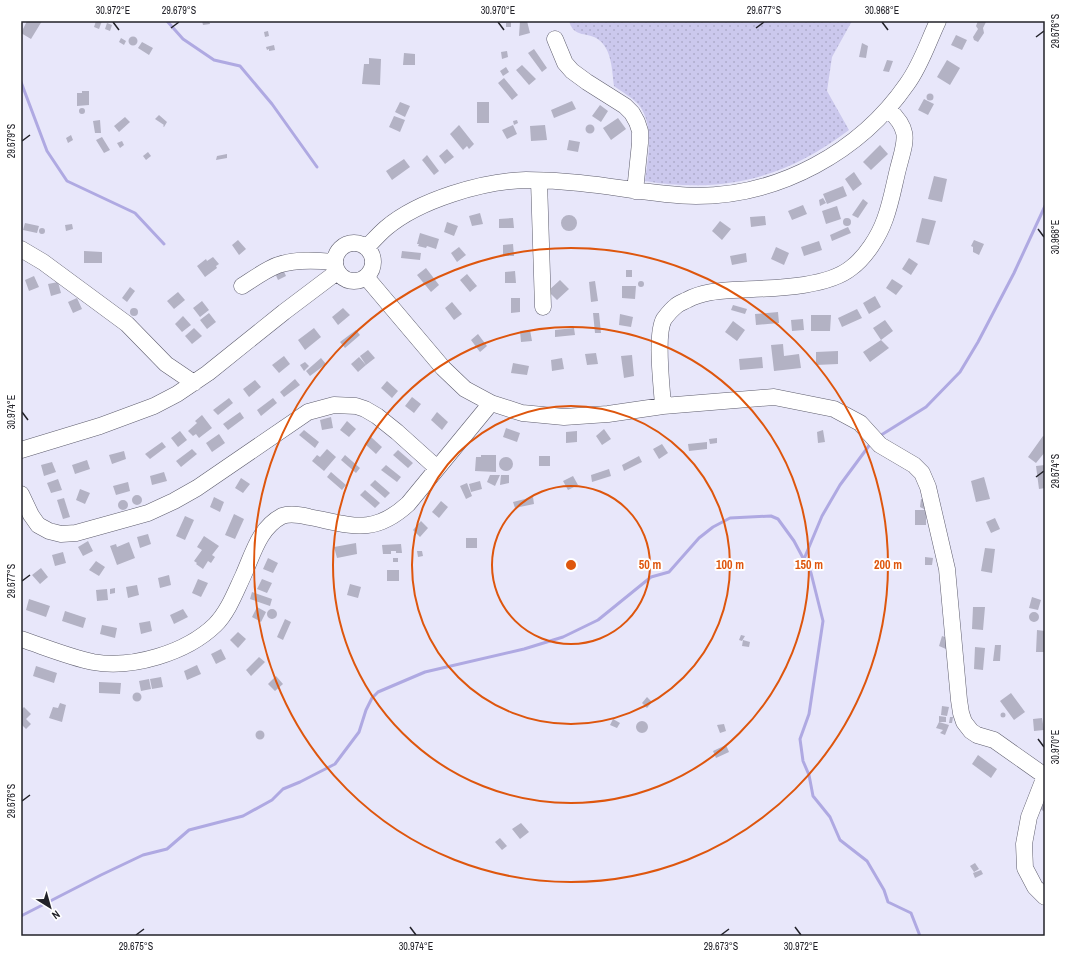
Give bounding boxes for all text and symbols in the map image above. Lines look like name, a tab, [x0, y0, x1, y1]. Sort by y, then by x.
text: 30.972°E	[96, 4, 130, 17]
text: 29.679°S	[162, 4, 197, 17]
text: 30.970°E	[481, 4, 515, 17]
text: 29.677°S	[747, 4, 782, 17]
text: 30.968°E	[865, 4, 899, 17]
text: 29.676°S	[1049, 13, 1062, 48]
text: 29.679°S	[5, 123, 18, 158]
text: 30.968°E	[1049, 220, 1062, 254]
text: 30.974°E	[5, 395, 18, 429]
text: 29.674°S	[1049, 453, 1062, 488]
text: 50 m	[639, 557, 661, 573]
text: 100 m	[716, 557, 744, 573]
text: 150 m	[795, 557, 823, 573]
text: 200 m	[874, 557, 902, 573]
centre of rings	[564, 558, 578, 572]
text: 29.677°S	[5, 563, 18, 598]
text: 30.970°E	[1049, 730, 1062, 764]
text: 29.676°S	[5, 783, 18, 818]
north arrow	[30, 887, 70, 927]
text: N	[49, 907, 63, 923]
text: 29.675°S	[119, 940, 154, 953]
text: 30.974°E	[399, 940, 433, 953]
text: 29.673°S	[704, 940, 739, 953]
text: 30.972°E	[784, 940, 818, 953]

